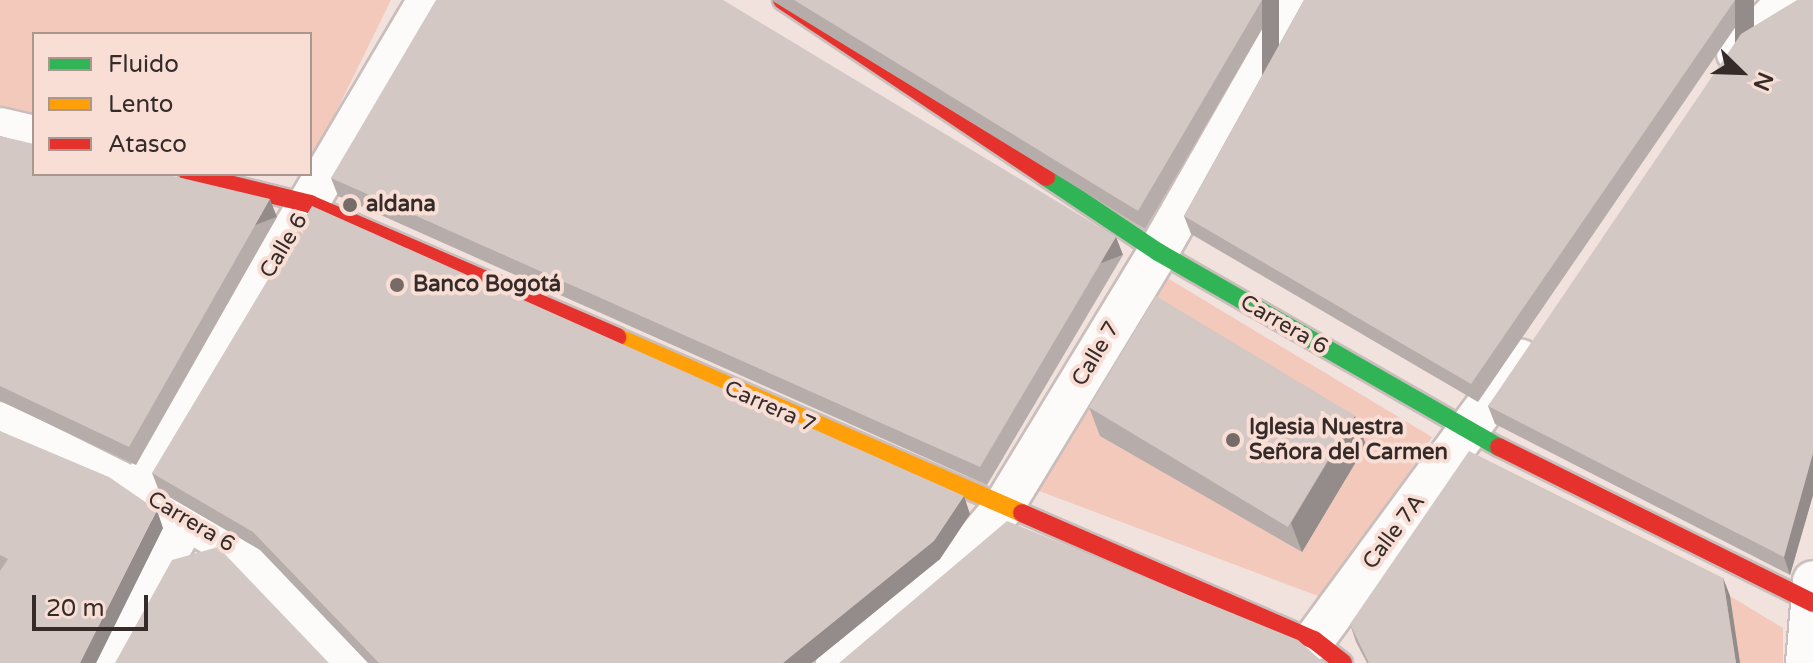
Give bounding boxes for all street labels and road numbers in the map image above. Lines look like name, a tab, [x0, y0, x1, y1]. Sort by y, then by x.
street label: Calle 6	[255, 209, 313, 283]
street label: Carrera 6	[1235, 289, 1333, 361]
street label: Calle 7	[1067, 317, 1125, 391]
street label: Carrera 7	[720, 375, 820, 439]
street label: Carrera 6	[143, 486, 239, 558]
street label: Calle 7A	[1357, 489, 1431, 575]

